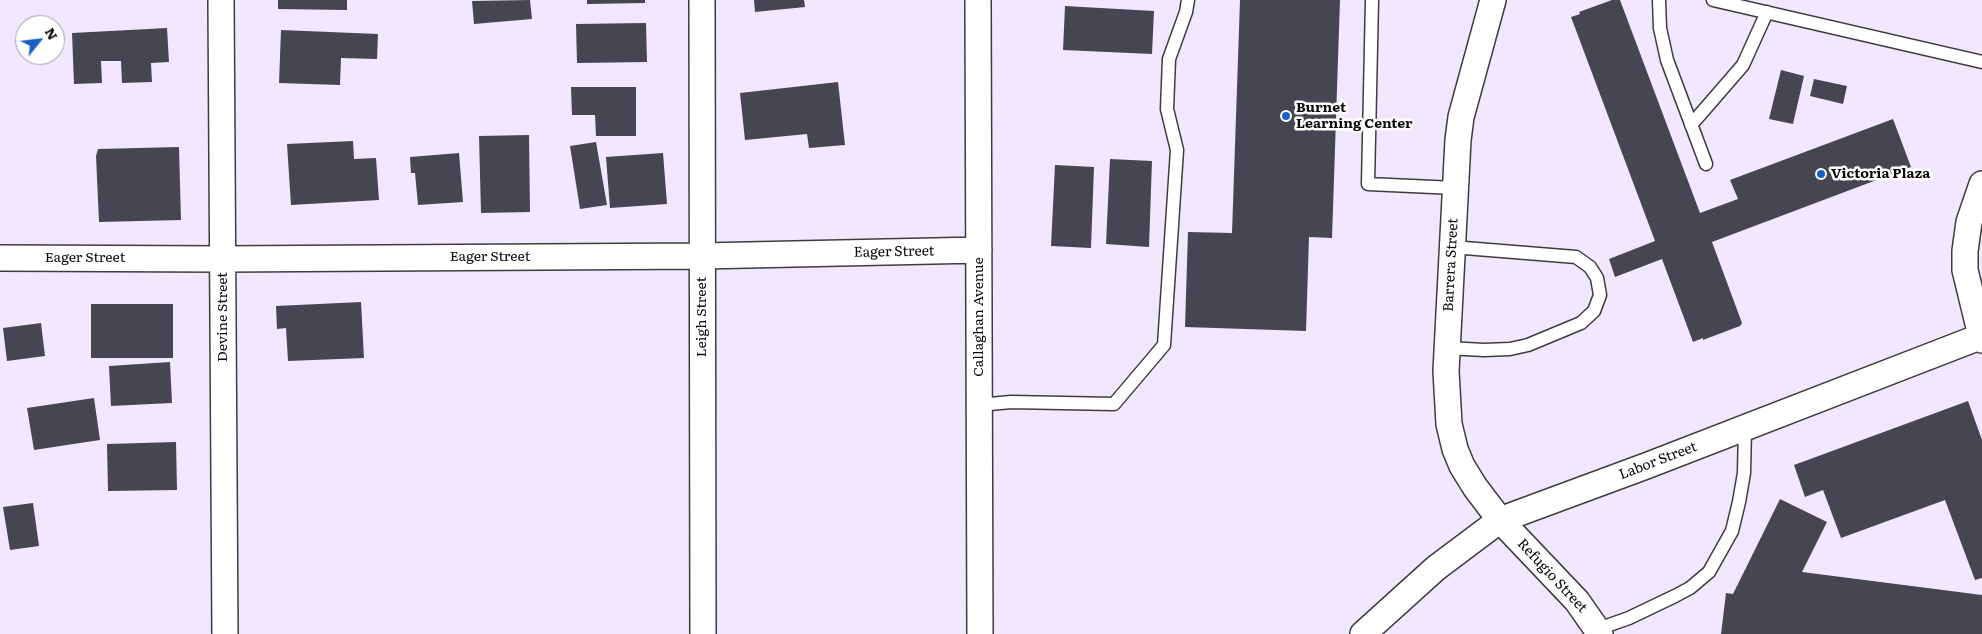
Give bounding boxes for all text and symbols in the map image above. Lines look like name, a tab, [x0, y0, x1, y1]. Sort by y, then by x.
north arrow	[15, 15, 65, 65]
text: N	[41, 23, 64, 43]
place label: Burnet Learning Center	[1296, 100, 1413, 132]
marker: Burnet Learning Center	[1280, 110, 1292, 122]
place label: Victoria Plaza	[1831, 166, 1930, 182]
marker: Victoria Plaza	[1815, 168, 1827, 180]
street label: Barrera Street	[1440, 218, 1462, 312]
street label: Eager Street	[854, 243, 934, 261]
street label: Eager Street	[450, 249, 530, 265]
street label: Eager Street	[45, 250, 125, 266]
street label: Callaghan Avenue	[971, 257, 987, 377]
street label: Devine Street	[215, 272, 231, 362]
street label: Leigh Street	[694, 277, 710, 357]
street label: Labor Street	[1617, 438, 1699, 484]
street label: Refugio Street	[1514, 536, 1590, 616]

